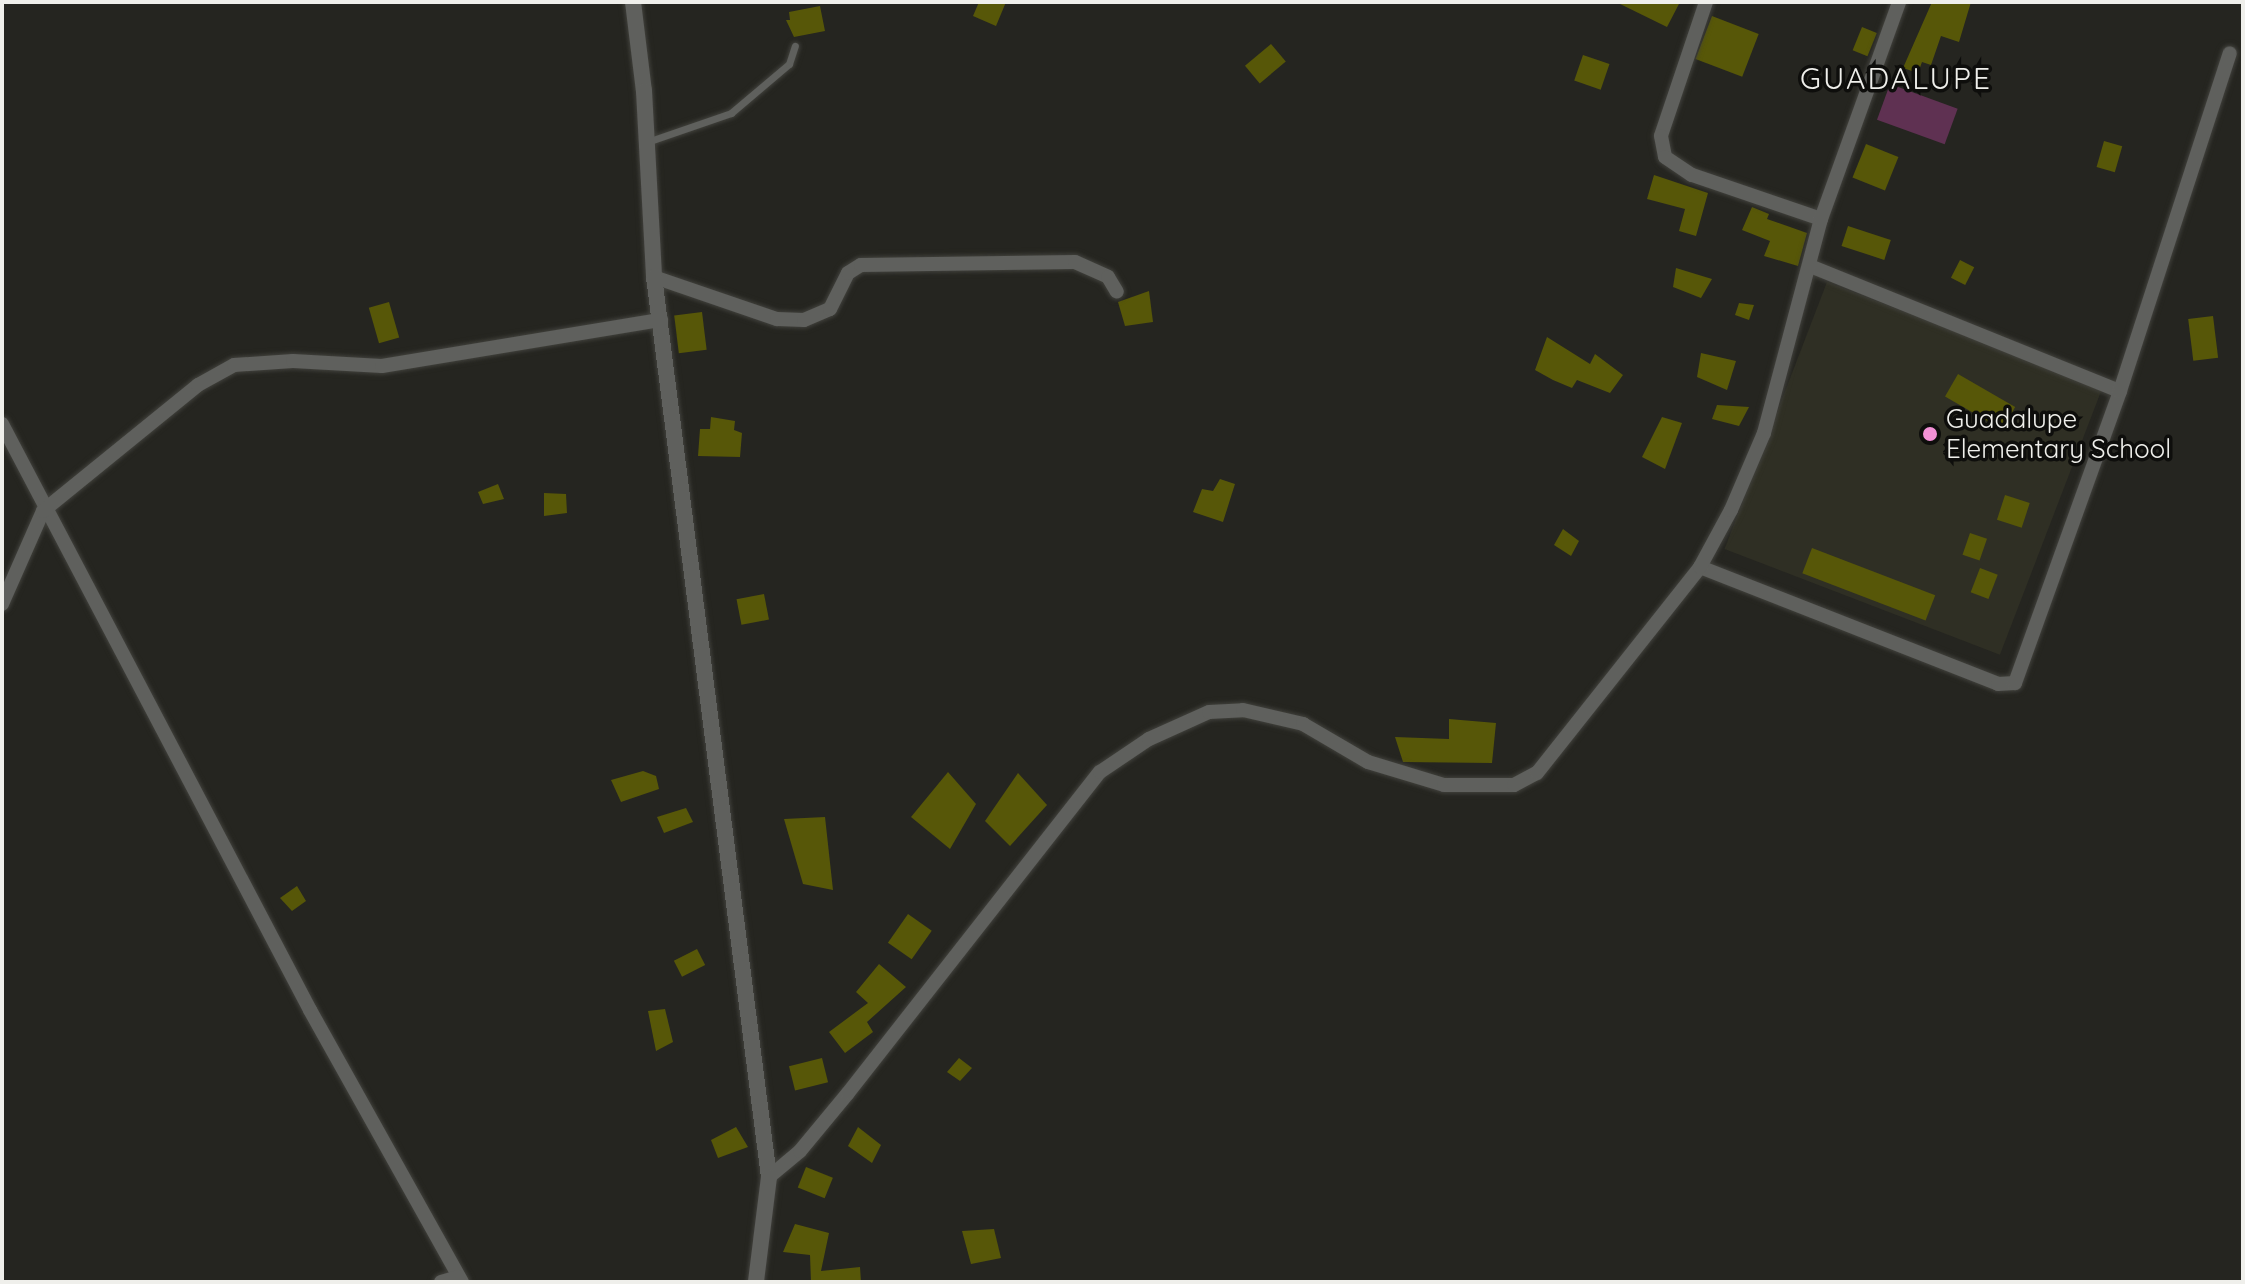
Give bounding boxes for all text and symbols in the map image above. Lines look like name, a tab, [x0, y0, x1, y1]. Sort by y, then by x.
district label: GUADALUPE	[1800, 60, 1992, 96]
place label: Guadalupe Elementary School	[1946, 403, 2171, 464]
marker: Guadalupe Elementary School	[1921, 425, 1939, 443]

